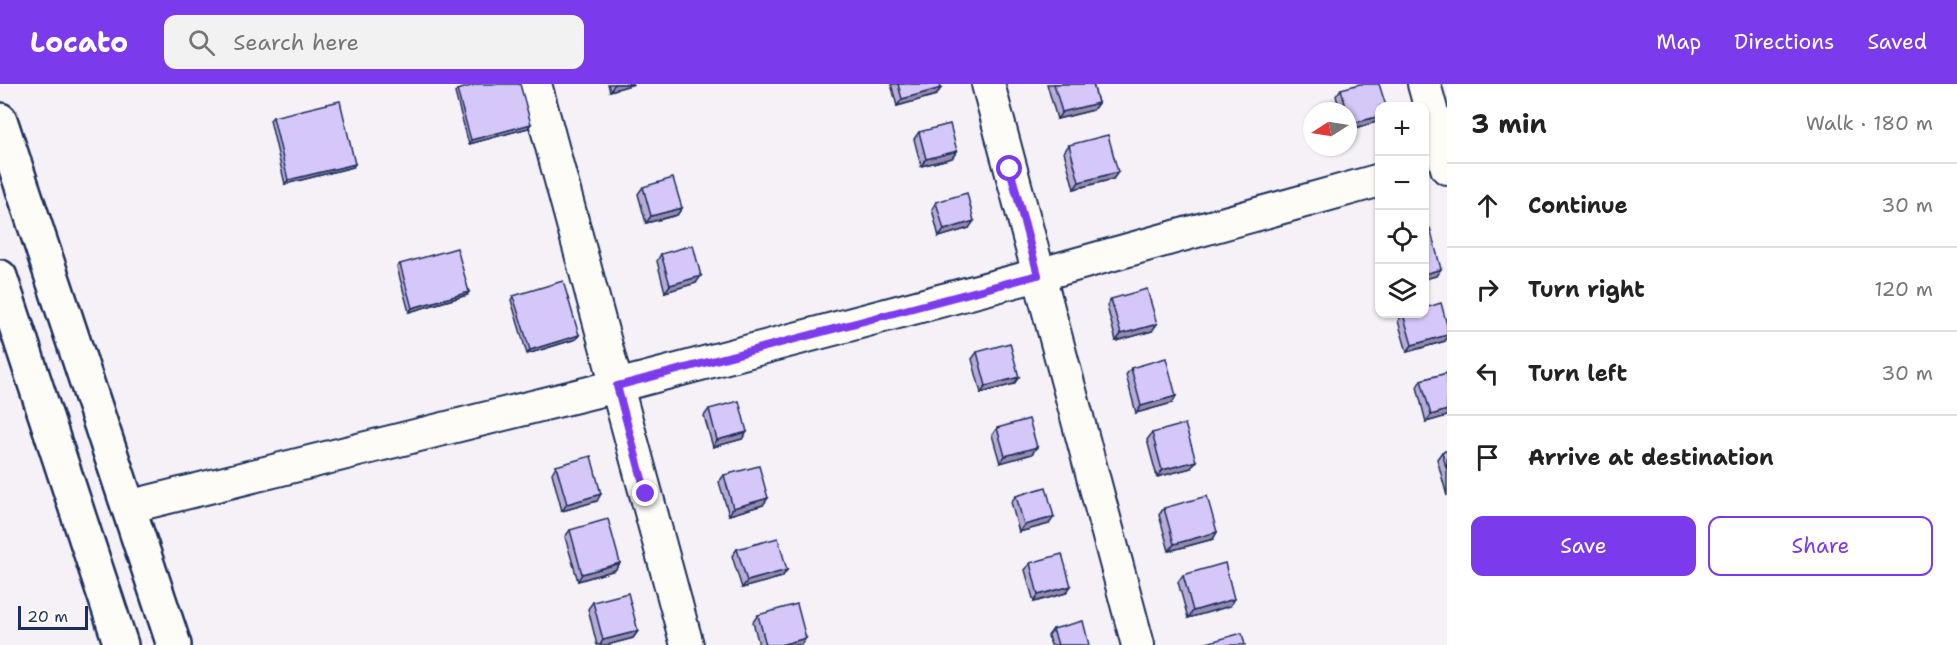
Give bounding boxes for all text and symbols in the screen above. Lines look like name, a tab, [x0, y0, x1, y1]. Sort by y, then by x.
search box	[164, 15, 584, 69]
text: Locato	[30, 23, 128, 61]
icon: search	[185, 26, 218, 59]
text: Search here	[233, 28, 359, 57]
text: Map	[1656, 28, 1701, 56]
text: Directions	[1734, 28, 1834, 56]
text: Saved	[1867, 28, 1927, 56]
north arrow	[1303, 102, 1357, 156]
map controls	[1375, 102, 1429, 318]
button: +	[1375, 102, 1429, 156]
text: 3 min	[1471, 106, 1547, 141]
text: Walk · 180 m	[1806, 110, 1933, 136]
route start	[996, 155, 1022, 181]
button: −	[1375, 156, 1429, 210]
icon: ahead	[1471, 189, 1504, 222]
text: Continue	[1528, 191, 1628, 220]
text: 30 m	[1881, 192, 1933, 218]
button: locate	[1375, 210, 1429, 264]
button: layers	[1375, 264, 1429, 318]
icon: right	[1471, 273, 1504, 306]
text: Turn right	[1528, 275, 1645, 304]
text: 120 m	[1874, 276, 1933, 302]
icon: left	[1471, 357, 1504, 390]
text: Turn left	[1528, 359, 1627, 388]
text: 30 m	[1881, 360, 1933, 386]
icon: arrive	[1471, 441, 1504, 474]
text: Arrive at destination	[1528, 443, 1774, 472]
route end	[632, 480, 658, 506]
button: Save	[1471, 516, 1696, 576]
button: Share	[1708, 516, 1933, 576]
scale bar	[18, 603, 88, 630]
text: 20 m	[27, 606, 68, 627]

